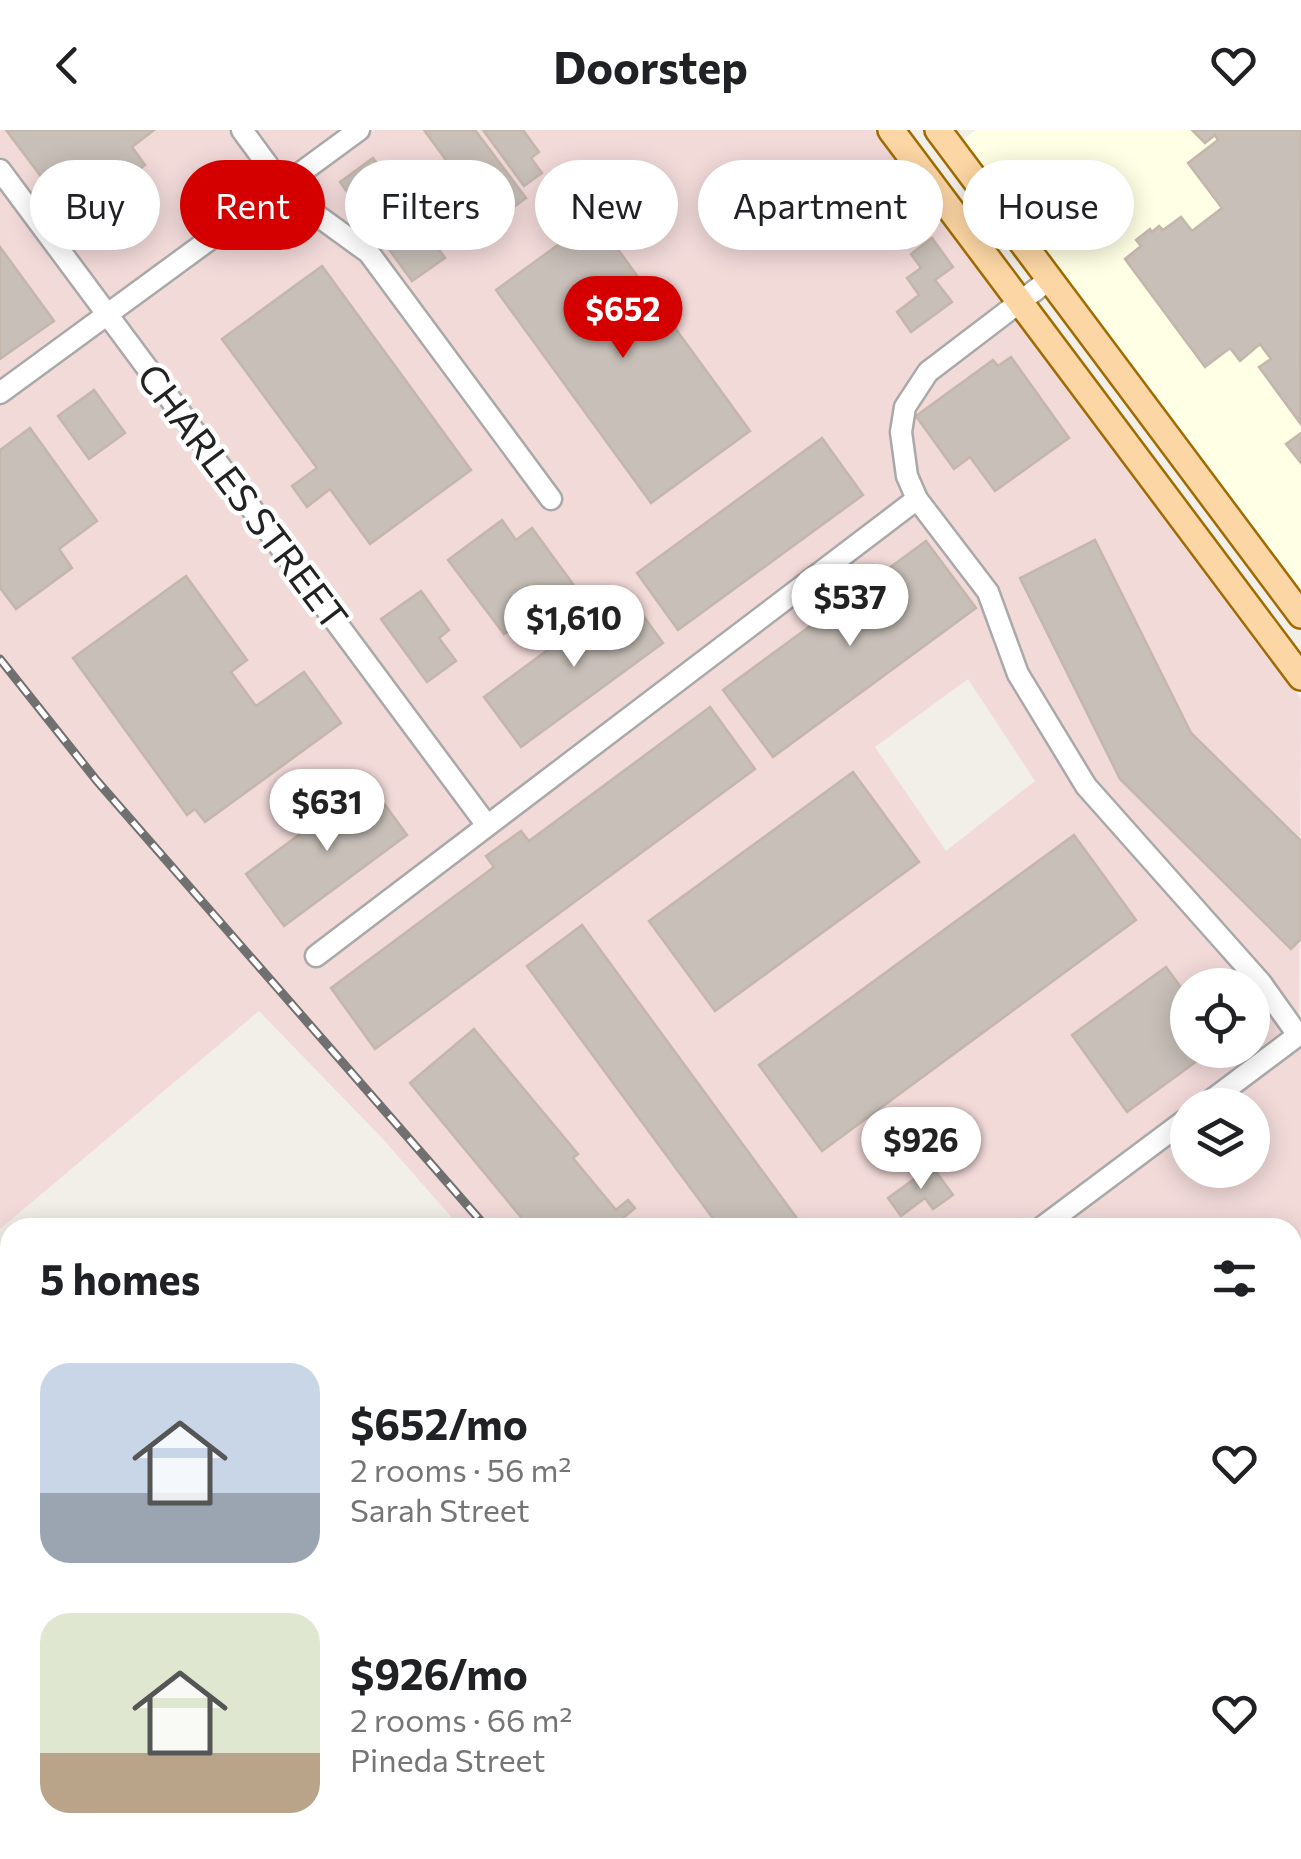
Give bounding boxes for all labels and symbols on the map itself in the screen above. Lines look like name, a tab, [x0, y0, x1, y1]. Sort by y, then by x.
pin: $652	[564, 276, 682, 361]
street label: CHARLES STREET	[129, 354, 359, 638]
pin: $537	[791, 564, 909, 649]
pin: $1,610	[493, 585, 655, 670]
pin: $631	[268, 769, 386, 854]
pin: $926	[862, 1107, 980, 1192]

